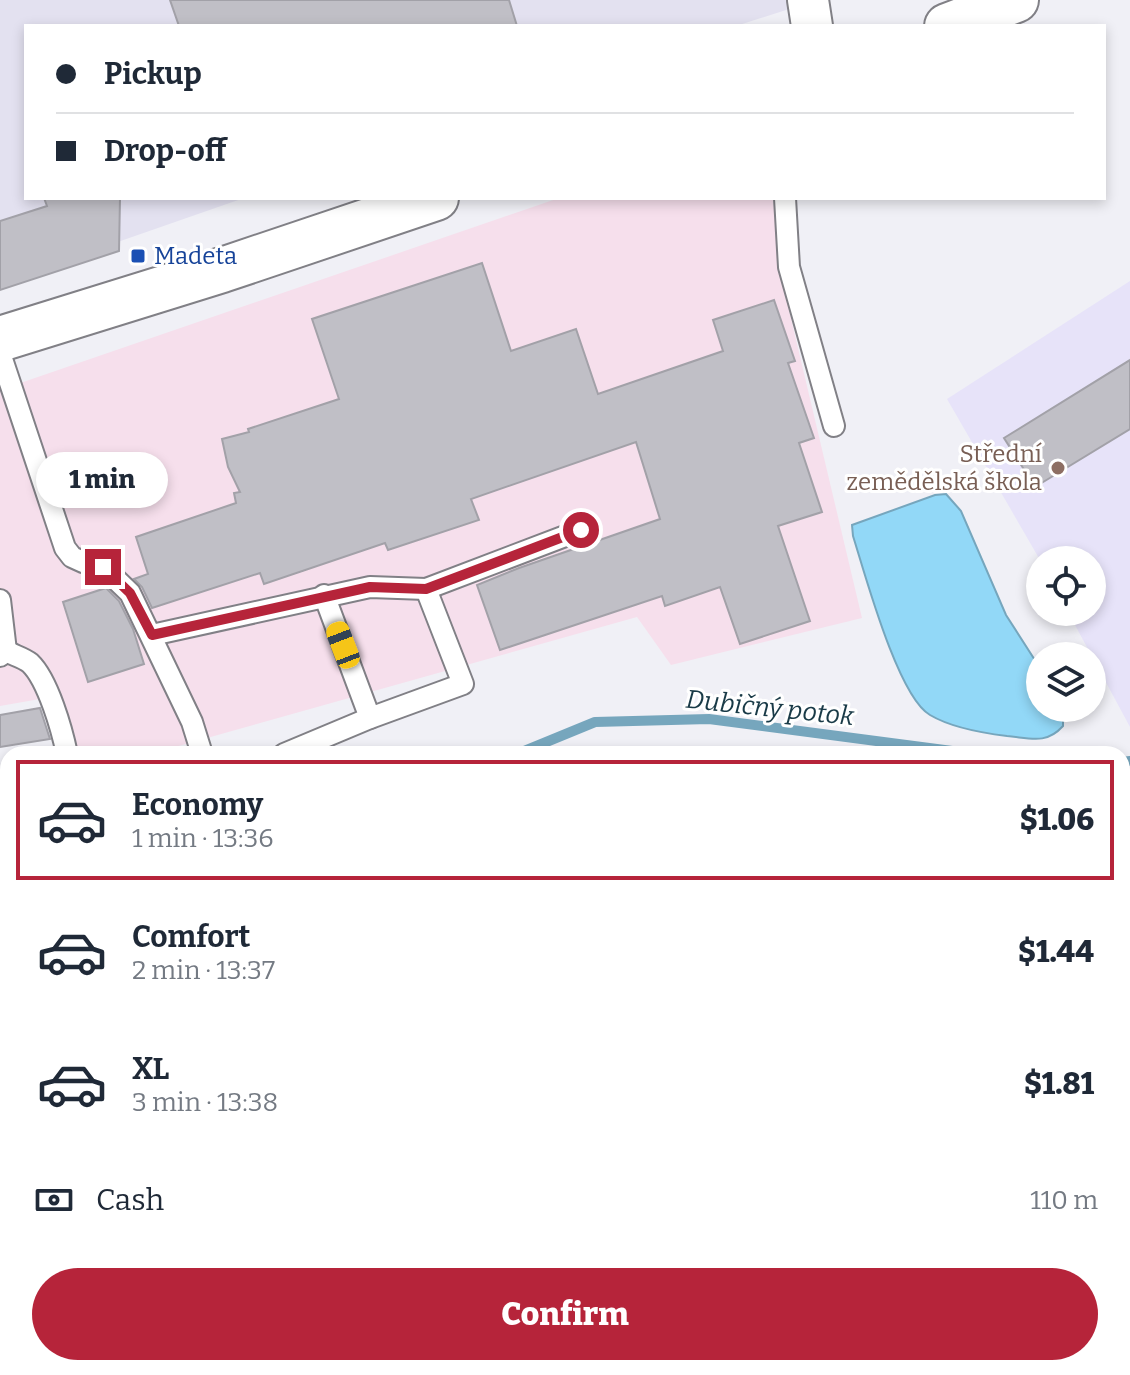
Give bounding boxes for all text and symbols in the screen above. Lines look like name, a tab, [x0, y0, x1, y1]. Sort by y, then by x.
text: Pickup	[104, 56, 202, 92]
text: Drop-off	[104, 133, 226, 169]
place label: Madeta	[154, 242, 237, 270]
marker: Madeta	[129, 247, 147, 265]
place label: Střední zemědělská škola	[847, 440, 1042, 496]
callout: 1 min	[37, 451, 169, 507]
marker: Střední zemědělská škola	[1049, 459, 1067, 477]
text: 1 min	[69, 464, 135, 495]
route start	[563, 512, 599, 548]
map controls	[1026, 546, 1106, 722]
button: locate	[1026, 546, 1106, 626]
route end	[85, 549, 121, 585]
car	[323, 618, 363, 672]
button: layers	[1026, 642, 1106, 722]
water label: Dubičný potok	[684, 684, 857, 732]
icon: car	[36, 784, 108, 856]
text: Economy	[132, 787, 263, 823]
text: $1.06	[1020, 802, 1094, 838]
text: 1 min · 13:36	[132, 823, 274, 854]
icon: car	[36, 916, 108, 988]
text: Comfort	[132, 919, 250, 955]
text: $1.44	[1018, 934, 1094, 970]
text: 2 min · 13:37	[132, 955, 275, 986]
icon: car	[36, 1048, 108, 1120]
text: XL	[132, 1051, 169, 1087]
text: $1.81	[1024, 1066, 1094, 1102]
text: 3 min · 13:38	[132, 1087, 278, 1118]
icon: cash	[32, 1178, 76, 1222]
text: Cash	[96, 1182, 164, 1218]
text: 110 m	[1030, 1185, 1098, 1216]
button: Confirm	[32, 1268, 1098, 1360]

